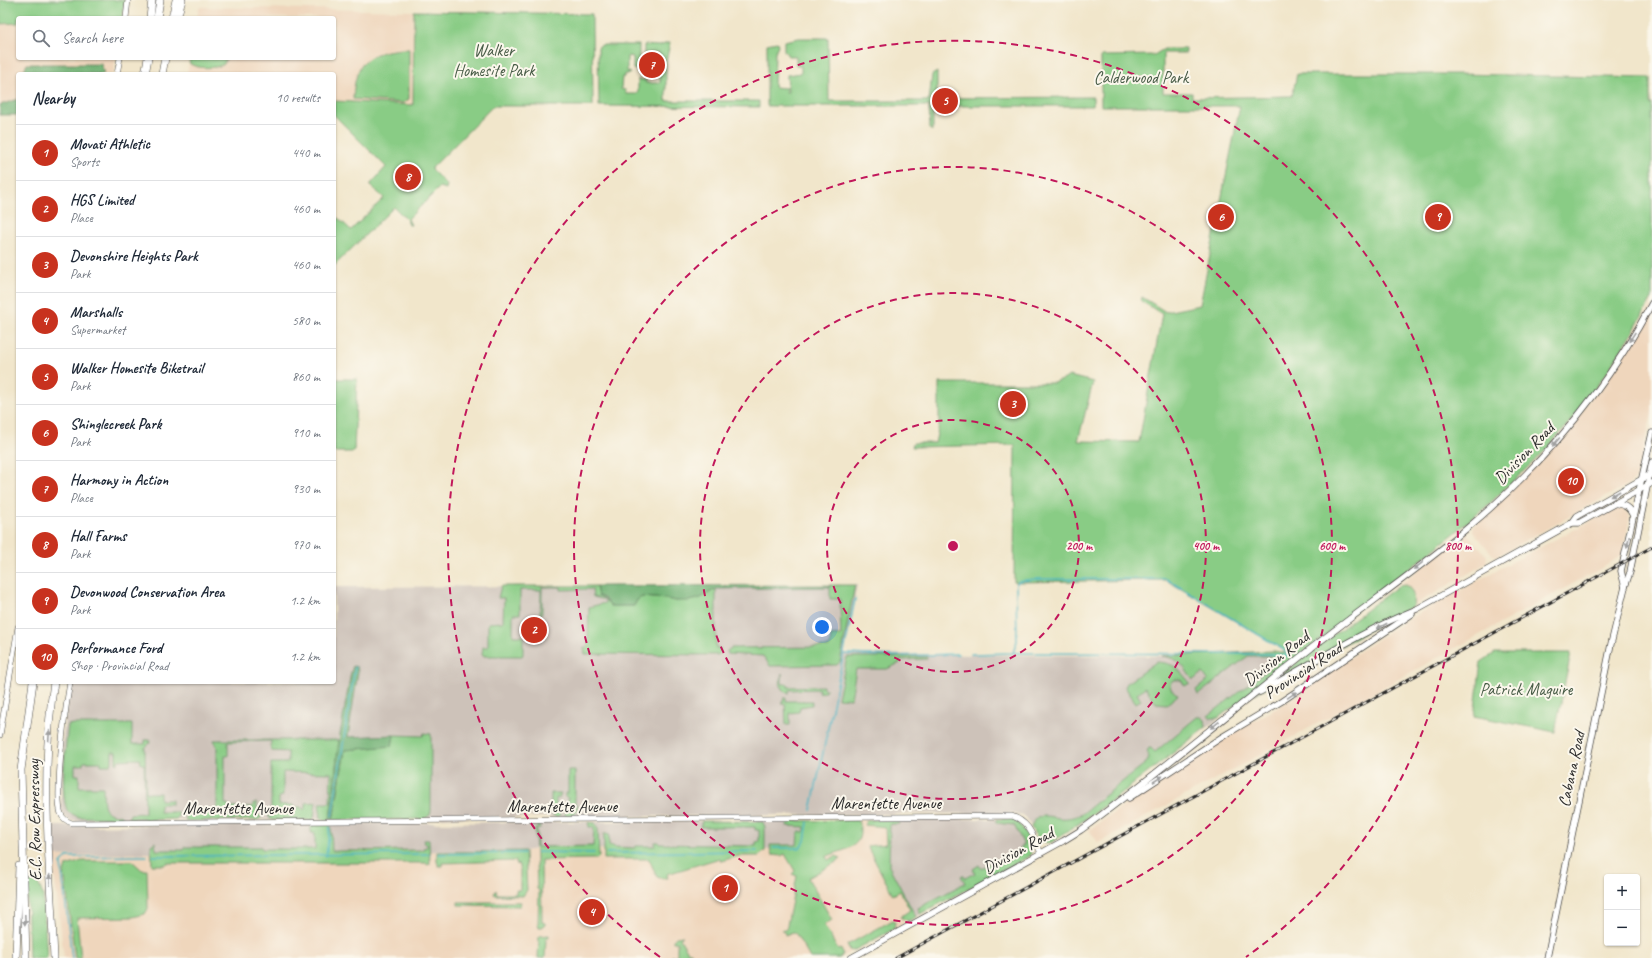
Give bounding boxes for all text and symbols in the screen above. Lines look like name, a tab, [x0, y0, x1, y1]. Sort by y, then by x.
search box	[16, 16, 336, 60]
icon: search	[30, 27, 52, 49]
text: Search here	[62, 29, 123, 48]
park label: Walker Homesite Park	[453, 40, 536, 81]
pin: 7	[639, 50, 665, 80]
park label: Calderwood Park	[1094, 67, 1190, 88]
pin: 5	[932, 86, 958, 116]
text: Nearby	[32, 88, 75, 109]
text: 10 results	[276, 90, 320, 106]
text: Movati Athletic	[70, 135, 150, 154]
text: 1	[42, 145, 48, 161]
text: 440 m	[292, 145, 320, 161]
text: Sports	[70, 154, 99, 170]
pin: 8	[395, 162, 421, 192]
text: HGS Limited	[70, 191, 134, 210]
text: 2	[42, 201, 48, 217]
text: 460 m	[292, 201, 320, 217]
pin: 6	[1208, 202, 1234, 232]
pin: 9	[1425, 202, 1451, 232]
text: Place	[70, 210, 93, 226]
text: Devonshire Heights Park	[70, 247, 198, 266]
text: 3	[42, 257, 48, 273]
text: 460 m	[292, 257, 320, 273]
text: Park	[70, 266, 91, 282]
text: Marshalls	[70, 303, 122, 322]
text: 4	[42, 313, 48, 329]
text: 580 m	[292, 313, 320, 329]
text: Supermarket	[70, 322, 125, 338]
one-way arrow	[1628, 332, 1636, 342]
text: Walker Homesite Biketrail	[70, 359, 203, 378]
text: 5	[42, 369, 48, 385]
text: 860 m	[292, 369, 320, 385]
text: Park	[70, 378, 91, 394]
pin: 3	[1000, 389, 1026, 419]
text: Shinglecreek Park	[70, 415, 161, 434]
street label: Division Road	[1490, 416, 1560, 489]
text: 6	[42, 425, 48, 441]
text: 910 m	[292, 425, 320, 441]
text: Park	[70, 434, 91, 450]
one-way arrow	[1551, 437, 1560, 447]
pin: 10	[1558, 466, 1584, 496]
text: Harmony in Action	[70, 471, 168, 490]
text: 7	[42, 481, 48, 497]
text: 930 m	[292, 481, 320, 497]
text: Place	[70, 490, 93, 506]
one-way arrow	[1609, 491, 1621, 498]
text: Hall Farms	[70, 527, 126, 546]
one-way arrow	[1624, 536, 1630, 548]
text: 8	[42, 537, 48, 553]
text: 970 m	[292, 537, 320, 553]
text: 200 m	[1066, 538, 1093, 554]
text: 400 m	[1193, 538, 1220, 554]
text: 600 m	[1319, 538, 1346, 554]
text: 800 m	[1445, 538, 1472, 554]
centre of rings	[946, 539, 960, 553]
text: Park	[70, 546, 91, 562]
one-way arrow	[1413, 562, 1423, 570]
text: Devonwood Conservation Area	[70, 583, 224, 602]
text: 9	[42, 593, 48, 609]
text: 1.2 km	[290, 593, 320, 609]
text: Park	[70, 602, 91, 618]
pin: 2	[521, 615, 547, 645]
your location	[812, 617, 832, 637]
one-way arrow	[1376, 623, 1387, 629]
street label: Division Road	[1239, 625, 1315, 691]
street label: Provincial Road	[1260, 636, 1348, 703]
text: Performance Ford	[70, 639, 162, 658]
text: 10	[39, 649, 51, 665]
text: 1.2 km	[290, 649, 320, 665]
text: Shop · Provincial Road	[70, 658, 169, 674]
park label: Patrick Maguire	[1480, 679, 1574, 700]
one-way arrow	[1287, 691, 1297, 699]
one-way arrow	[1210, 720, 1220, 729]
street label: Cabana Road	[1553, 727, 1590, 809]
one-way arrow	[45, 730, 52, 742]
street label: E.C. Row Expressway	[23, 758, 46, 881]
one-way arrow	[1153, 775, 1163, 783]
street label: Marentette Avenue	[831, 793, 943, 814]
street label: Marentette Avenue	[507, 796, 619, 817]
street label: Marentette Avenue	[183, 798, 295, 819]
street label: Division Road	[979, 821, 1059, 878]
pin: 1	[712, 873, 738, 903]
one-way arrow	[47, 874, 54, 886]
map controls	[1604, 874, 1640, 946]
button: +	[1604, 874, 1640, 910]
pin: 4	[579, 897, 605, 927]
button: −	[1604, 910, 1640, 946]
one-way arrow	[21, 914, 28, 926]

